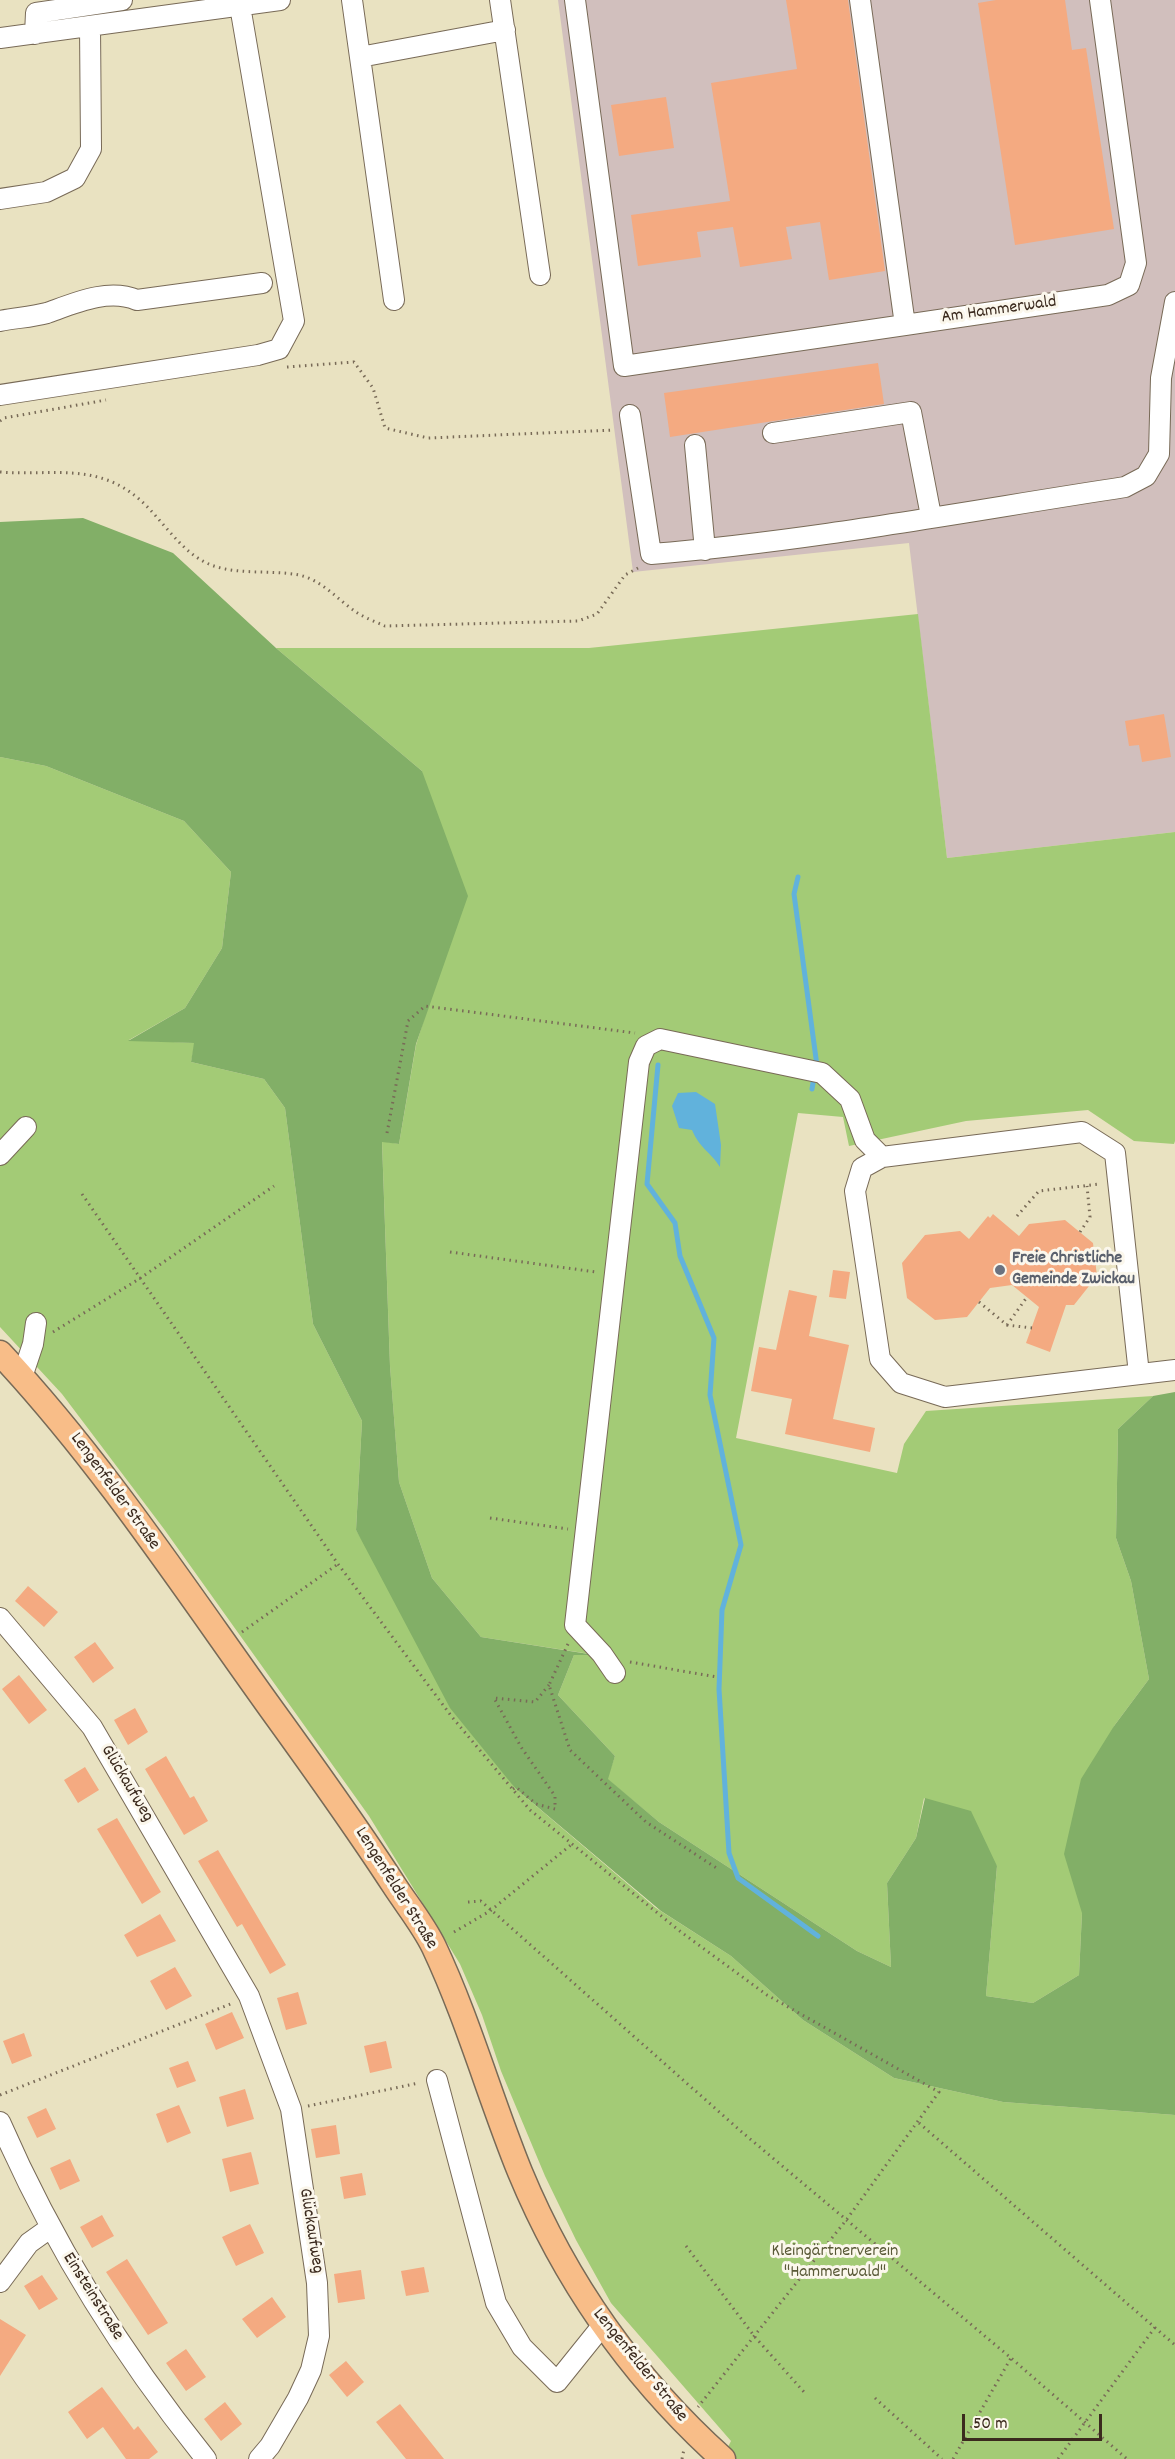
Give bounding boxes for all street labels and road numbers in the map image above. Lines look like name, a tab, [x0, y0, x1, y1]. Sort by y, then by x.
street label: Am Hammerwald	[940, 292, 1058, 330]
street label: Lengenfelder Straße	[64, 1429, 164, 1555]
street label: Glückaufweg	[95, 1742, 157, 1826]
street label: Lengenfelder Straße	[349, 1824, 441, 1954]
street label: Glückaufweg	[293, 2187, 327, 2275]
street label: Einsteinstraße	[57, 2249, 127, 2345]
street label: Lengenfelder Straße	[587, 2305, 691, 2427]

